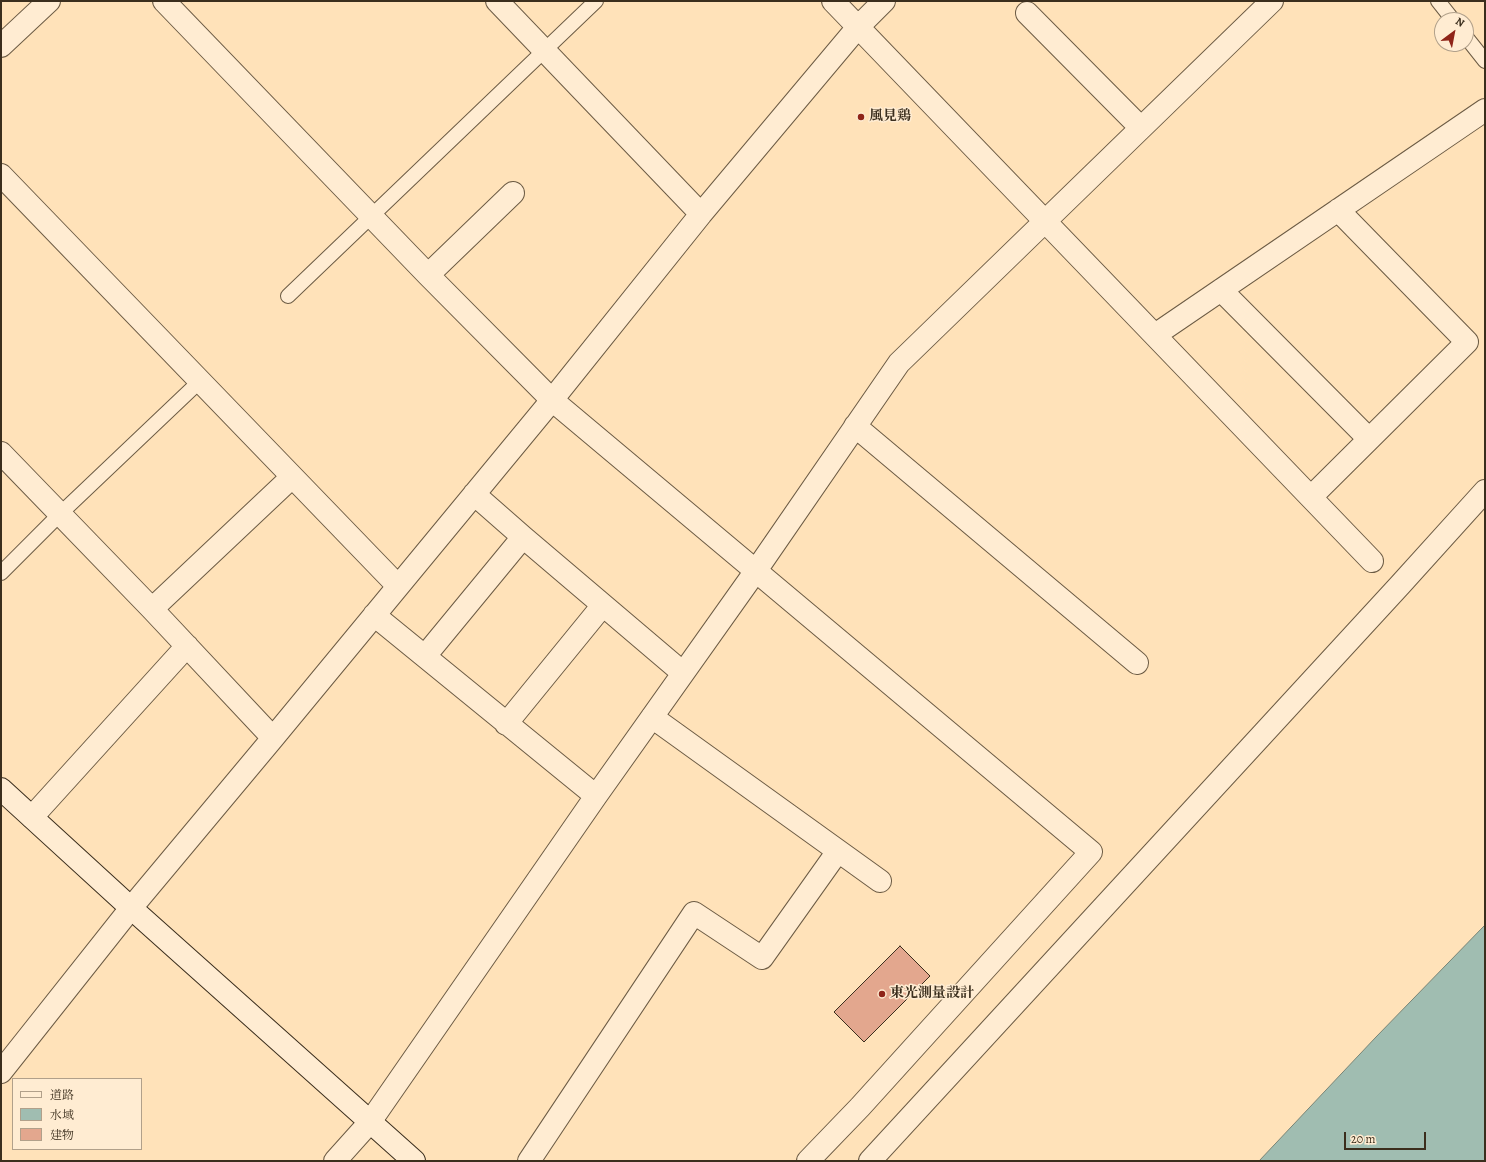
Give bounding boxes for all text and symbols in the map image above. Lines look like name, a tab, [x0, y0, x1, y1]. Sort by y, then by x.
north arrow	[1434, 12, 1474, 52]
text: N	[1453, 14, 1467, 31]
place label: 風見鶏	[869, 109, 911, 125]
marker: 風見鶏	[856, 112, 866, 122]
place label: 東光測量設計	[890, 986, 974, 1002]
marker: 東光測量設計	[877, 989, 887, 999]
legend	[12, 1078, 142, 1150]
text: 道路	[50, 1087, 74, 1103]
text: 水域	[50, 1107, 74, 1123]
scale bar	[1346, 1124, 1428, 1150]
text: 建物	[50, 1127, 74, 1143]
text: 20 m	[1351, 1131, 1375, 1147]

